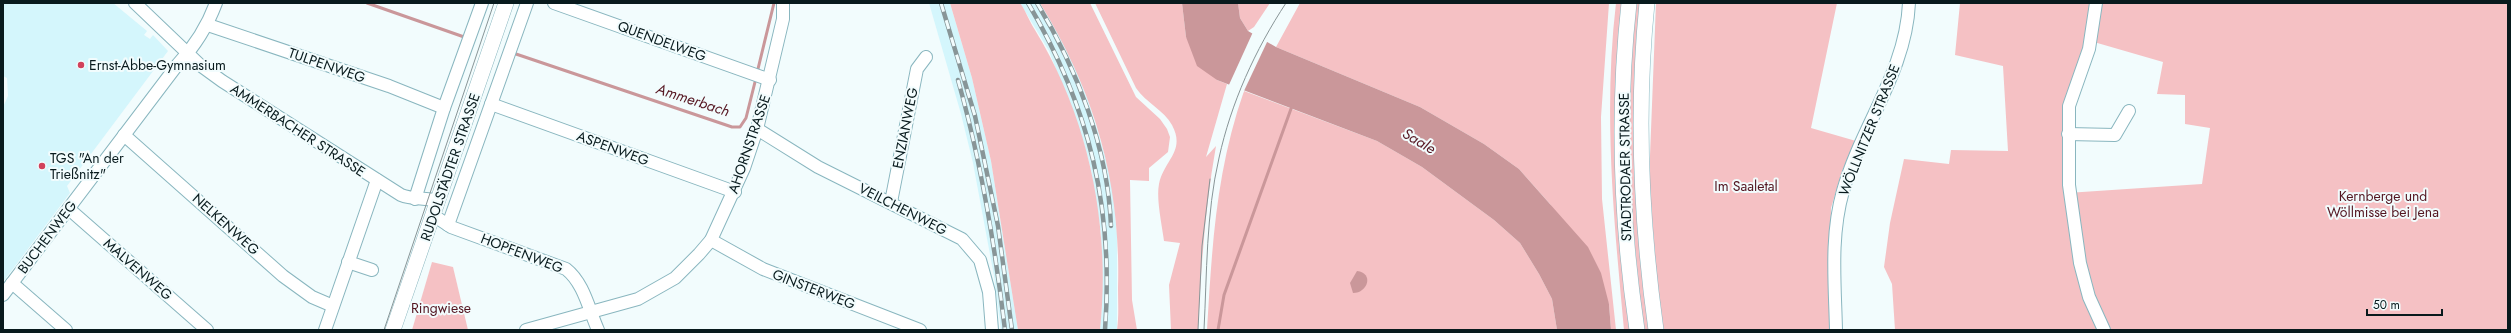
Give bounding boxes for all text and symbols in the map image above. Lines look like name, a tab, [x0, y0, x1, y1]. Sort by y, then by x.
street label: QUENDELWEG	[615, 16, 709, 66]
street label: TULPENWEG	[286, 42, 368, 88]
place label: Ernst-Abbe-Gymnasium	[89, 55, 226, 75]
marker: Ernst-Abbe-Gymnasium	[76, 60, 86, 70]
street label: WÖLLNITZER STRASSE	[1833, 61, 1905, 199]
water label: Ammerbach	[653, 77, 733, 122]
street label: AMMERBACHER STRASSE	[226, 79, 370, 181]
street label: ENZIANWEG	[887, 86, 923, 170]
street label: RUDOLSTÄDTER STRASSE	[415, 90, 485, 244]
street label: AHORNSTRASSE	[723, 92, 775, 196]
street label: STADTRODAER STRASSE	[1614, 92, 1636, 242]
water label: Saale	[1398, 122, 1440, 160]
street label: ASPENWEG	[574, 126, 652, 170]
place label: TGS "An der Trießnitz"	[50, 148, 124, 184]
marker: TGS "An der Trießnitz"	[37, 161, 47, 171]
park label: Im Saaletal	[1714, 176, 1778, 196]
street label: VEILCHENWEG	[855, 178, 951, 240]
park label: Kernberge und Wöllmisse bei Jena	[2327, 186, 2439, 222]
street label: NELKENWEG	[188, 189, 264, 260]
street label: BUCHENWEG	[13, 196, 81, 278]
street label: HOPFENWEG	[478, 228, 566, 278]
street label: MALVENWEG	[99, 233, 177, 305]
street label: GINSTERWEG	[770, 264, 858, 314]
scale bar	[2367, 291, 2442, 317]
text: 50 m	[2373, 296, 2400, 314]
park label: Ringwiese	[411, 298, 471, 318]

